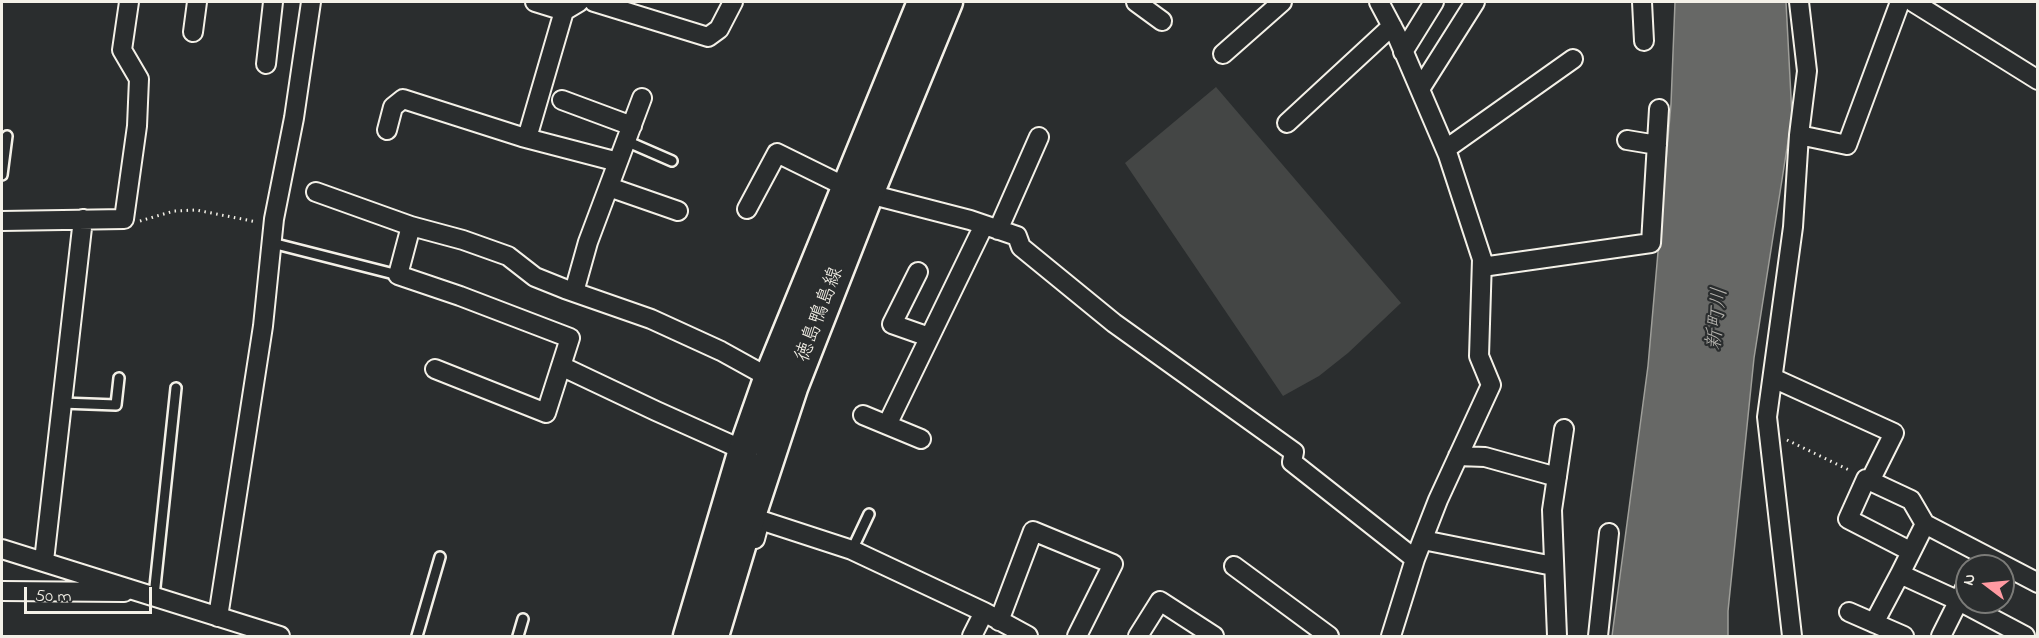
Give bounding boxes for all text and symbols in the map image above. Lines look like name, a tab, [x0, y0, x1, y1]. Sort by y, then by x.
street label: 徳島鴨島線	[792, 264, 850, 366]
water label: 新町川	[1703, 286, 1735, 352]
north arrow	[1955, 554, 2015, 614]
text: N	[1957, 571, 1983, 588]
scale bar	[27, 575, 154, 613]
text: 50 m	[35, 584, 72, 610]

